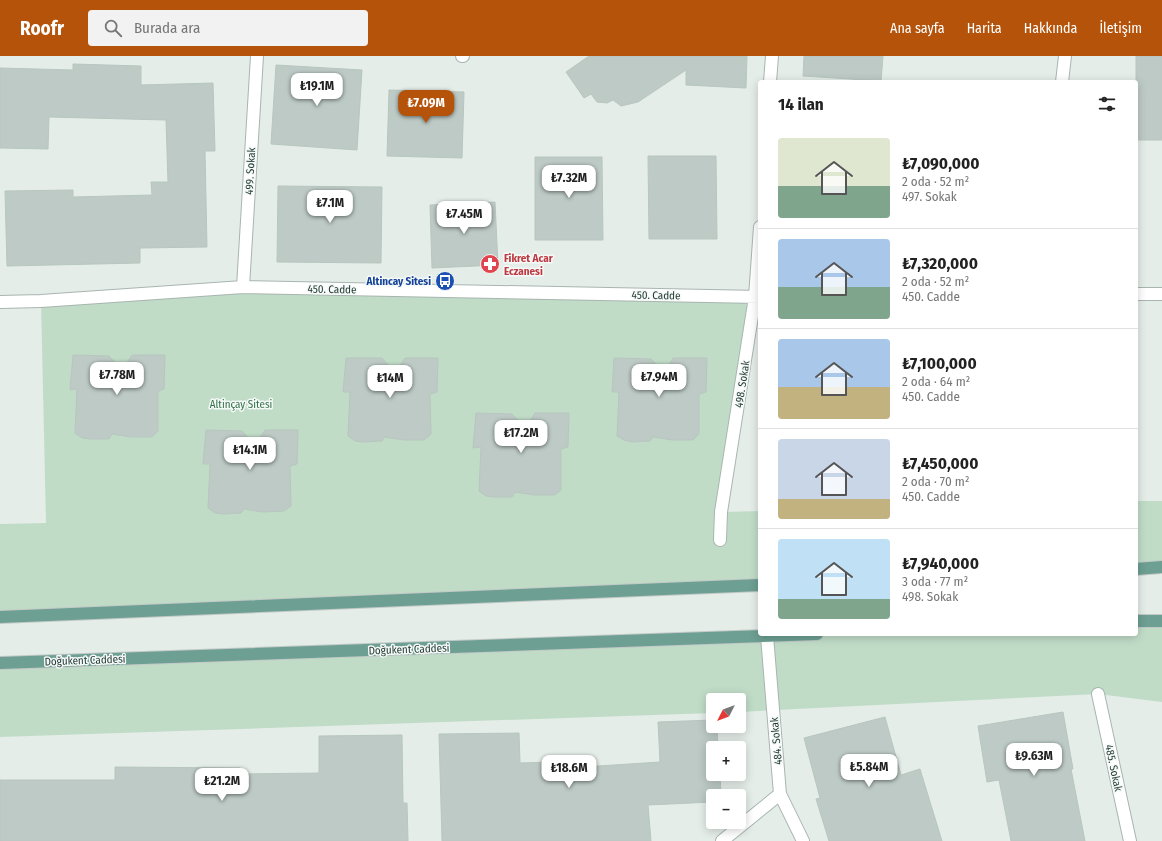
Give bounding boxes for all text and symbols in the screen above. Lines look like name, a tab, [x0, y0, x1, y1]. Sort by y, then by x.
search box	[88, 10, 368, 46]
text: Roofr	[20, 17, 64, 40]
icon: search	[102, 17, 124, 39]
text: Burada ara	[134, 19, 200, 37]
text: Ana sayfa	[890, 20, 945, 37]
text: Harita	[967, 20, 1002, 37]
text: Hakkında	[1024, 20, 1077, 37]
text: İletişim	[1099, 20, 1142, 37]
pin: ₺19.1M	[284, 73, 350, 107]
text: ₺19.1M	[300, 78, 334, 93]
pin: ₺7.09M	[393, 90, 459, 124]
icon: filters	[1096, 93, 1118, 115]
text: 14 ilan	[778, 94, 824, 115]
text: ₺7.09M	[407, 95, 445, 110]
street label: 499. Sokak	[243, 146, 258, 195]
text: ₺7,090,000	[902, 153, 980, 174]
icon: home	[810, 154, 858, 202]
pin: ₺7.32M	[536, 165, 602, 199]
text: ₺7.32M	[551, 170, 587, 185]
text: 2 oda · 52 m²	[902, 174, 969, 189]
text: 497. Sokak	[902, 189, 957, 204]
pin: ₺7.1M	[302, 190, 358, 224]
text: ₺7.1M	[316, 195, 344, 210]
pin: ₺7.45M	[431, 201, 497, 235]
text: ₺7.45M	[446, 206, 482, 221]
place label: Fikret Acar Eczanesi	[504, 252, 554, 278]
pharmacy icon: Fikret Acar Eczanesi	[479, 253, 501, 275]
text: ₺7,320,000	[902, 253, 978, 274]
icon: home	[810, 255, 858, 303]
bus stop icon: Altincay Sitesi	[434, 270, 456, 292]
text: 2 oda · 52 m²	[902, 274, 969, 289]
place label: Altincay Sitesi	[366, 275, 431, 288]
street label: 450. Cadde	[307, 283, 357, 296]
street label: 450. Cadde	[631, 289, 681, 302]
text: 450. Cadde	[902, 289, 960, 304]
text: ₺7,100,000	[902, 353, 977, 374]
icon: home	[810, 355, 858, 403]
street label: 498. Sokak	[732, 359, 753, 409]
pin: ₺7.78M	[84, 362, 150, 396]
pin: ₺7.94M	[626, 364, 692, 398]
pin: ₺14M	[366, 365, 414, 399]
text: ₺7.78M	[99, 367, 135, 382]
text: ₺7.94M	[640, 369, 678, 384]
text: ₺14M	[376, 370, 404, 385]
text: 2 oda · 64 m²	[902, 374, 970, 389]
text: 450. Cadde	[902, 389, 960, 404]
park label: Altinçay Sitesi	[210, 398, 273, 411]
pin: ₺17.2M	[488, 420, 554, 454]
text: ₺17.2M	[503, 425, 539, 440]
pin: ₺14.1M	[217, 437, 283, 471]
text: ₺14.1M	[233, 442, 267, 457]
text: ₺7,450,000	[902, 453, 978, 474]
icon: home	[810, 455, 858, 503]
text: 2 oda · 70 m²	[902, 474, 969, 489]
text: 450. Cadde	[902, 489, 960, 504]
text: ₺7,940,000	[902, 553, 979, 574]
icon: home	[810, 555, 858, 603]
text: 3 oda · 77 m²	[902, 574, 968, 589]
text: 498. Sokak	[902, 589, 958, 604]
street label: Doğukent Caddesi	[368, 642, 450, 657]
street label: Doğukent Caddesi	[44, 653, 126, 668]
north arrow	[706, 693, 746, 733]
map controls	[706, 693, 746, 829]
street label: 484. Sokak	[768, 716, 785, 765]
button: +	[706, 741, 746, 781]
pin: ₺9.63M	[1001, 743, 1067, 777]
street label: 485. Sokak	[1102, 744, 1125, 794]
text: ₺9.63M	[1015, 748, 1053, 763]
pin: ₺5.84M	[836, 754, 902, 788]
pin: ₺18.6M	[536, 755, 602, 789]
text: ₺5.84M	[850, 759, 888, 774]
text: ₺18.6M	[550, 760, 588, 775]
pin: ₺21.2M	[189, 768, 255, 802]
text: ₺21.2M	[204, 773, 240, 788]
button: −	[706, 789, 746, 829]

